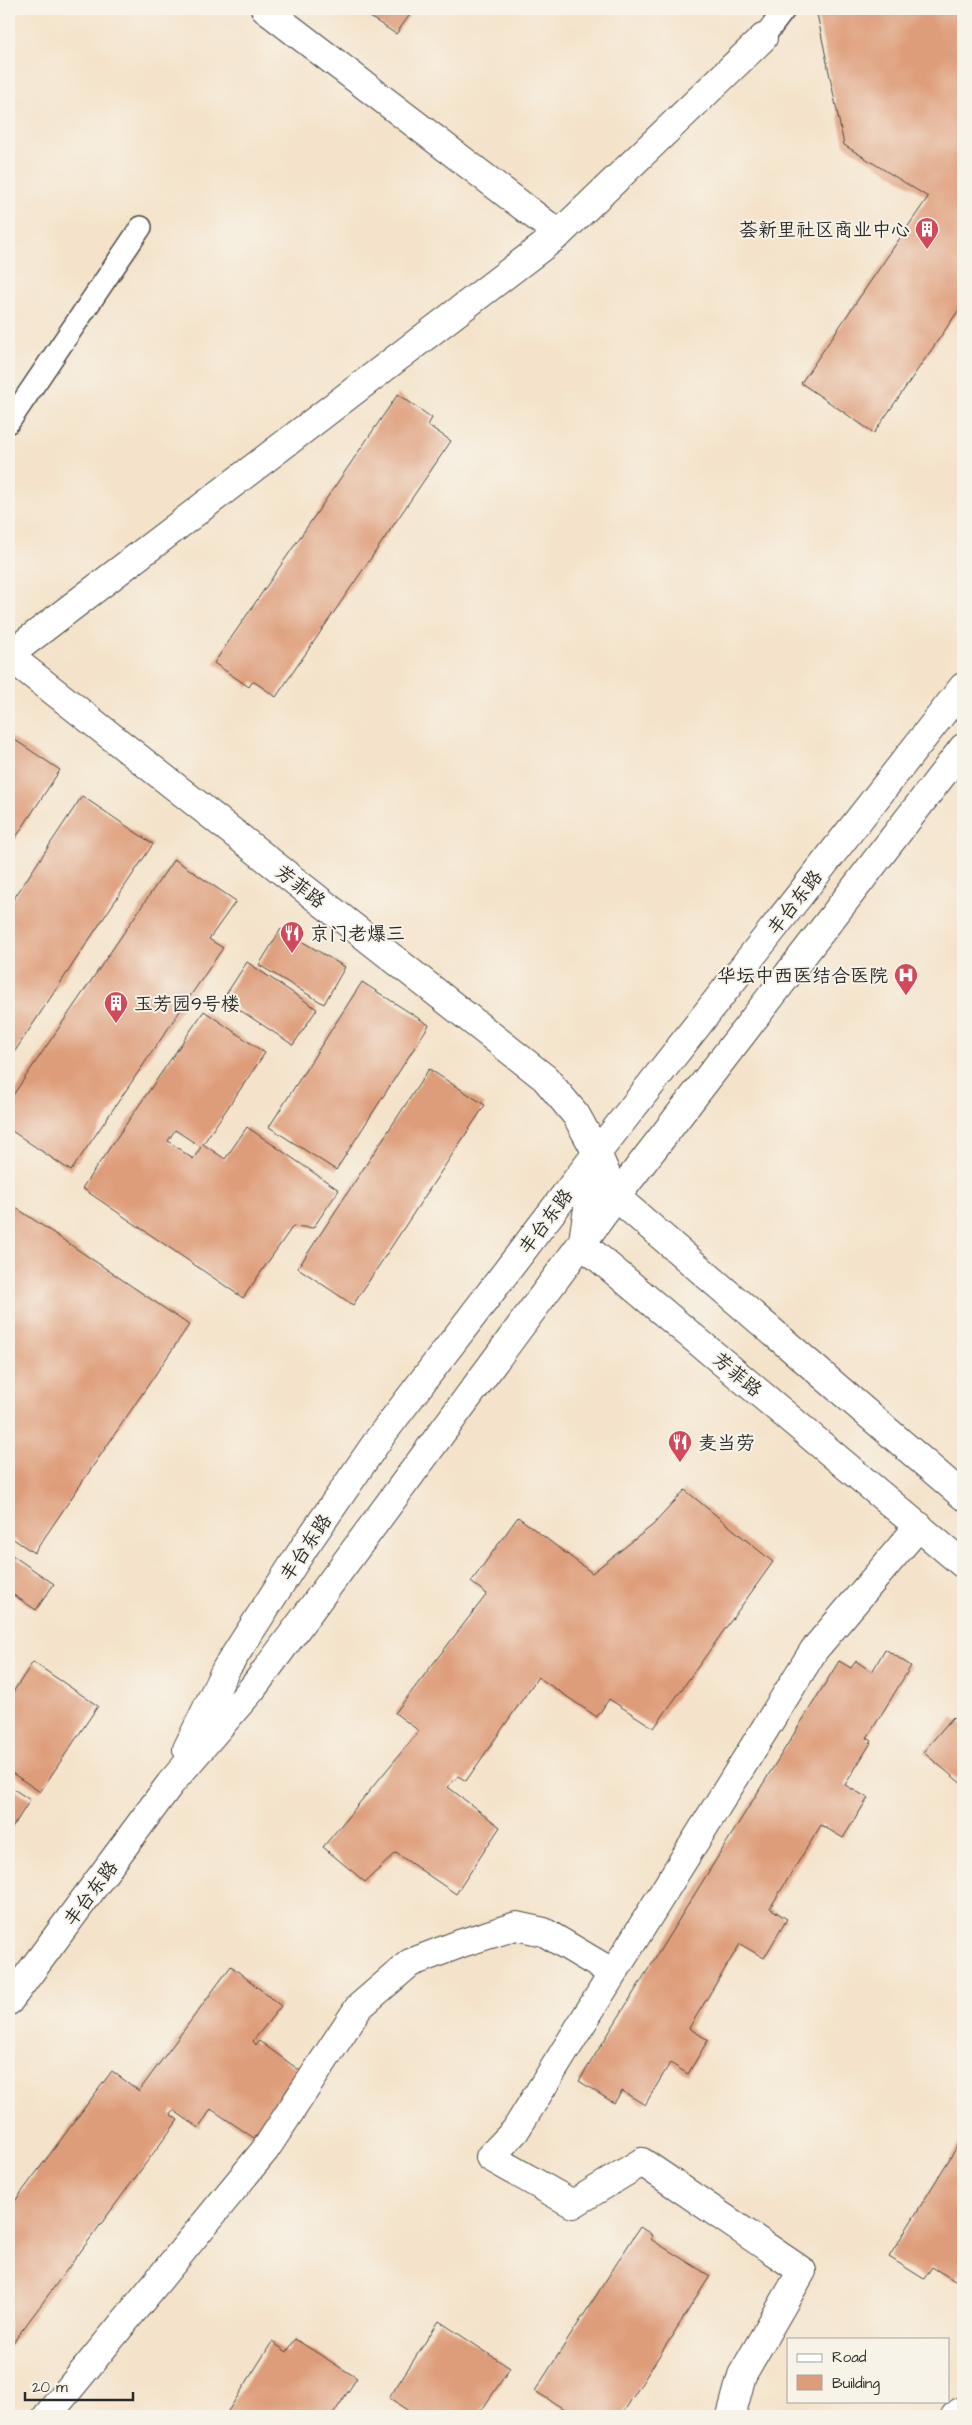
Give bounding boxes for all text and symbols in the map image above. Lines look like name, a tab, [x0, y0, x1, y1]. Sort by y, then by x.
building icon: 荟新里社区商业中心	[914, 216, 940, 250]
place label: 荟新里社区商业中心	[739, 217, 910, 244]
street label: 芳菲路	[269, 859, 331, 915]
street label: 丰台东路	[761, 865, 829, 941]
restaurant icon: 京门老爆三	[279, 920, 305, 954]
place label: 京门老爆三	[310, 921, 405, 948]
hospital icon: 华坛中西医结合医院	[893, 962, 919, 996]
place label: 华坛中西医结合医院	[717, 963, 888, 990]
building icon: 玉芳园9号楼	[103, 990, 129, 1024]
place label: 玉芳园9号楼	[134, 991, 240, 1018]
street label: 丰台东路	[513, 1183, 580, 1260]
street label: 芳菲路	[707, 1346, 768, 1404]
restaurant icon: 麦当劳	[667, 1429, 693, 1463]
place label: 麦当劳	[698, 1430, 755, 1457]
street label: 丰台东路	[274, 1509, 339, 1587]
street label: 丰台东路	[58, 1855, 125, 1932]
legend	[787, 2338, 950, 2402]
text: Road	[832, 2347, 867, 2368]
scale bar	[25, 2370, 132, 2402]
text: Building	[832, 2373, 880, 2395]
text: 20 m	[32, 2377, 68, 2398]

